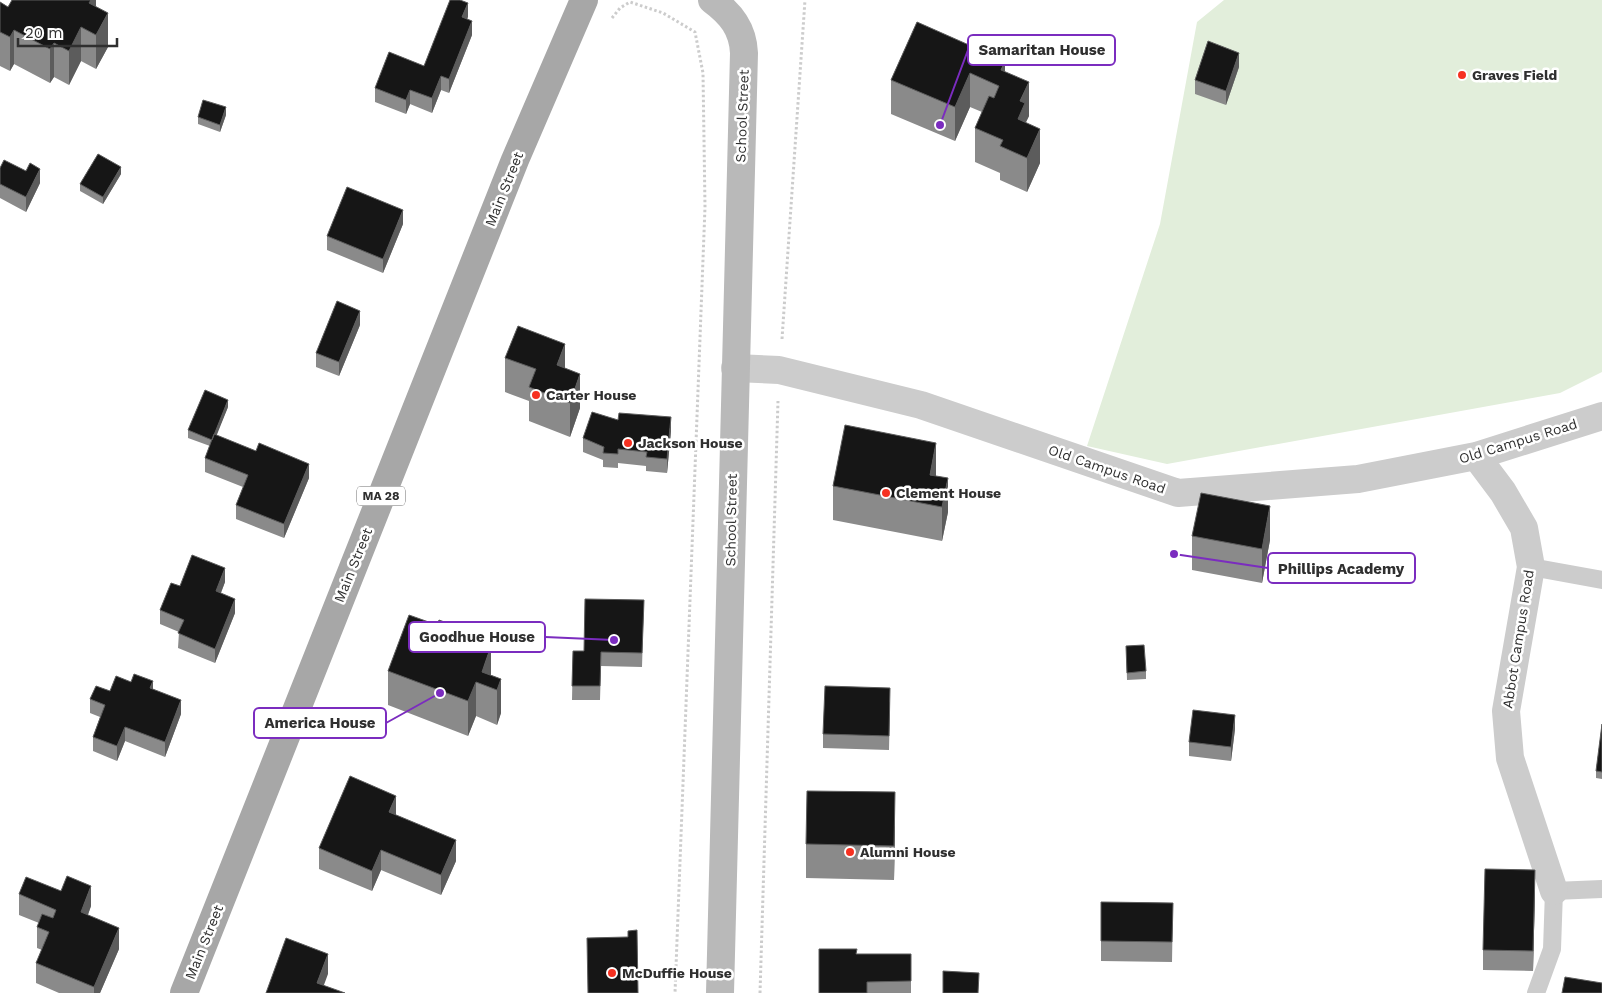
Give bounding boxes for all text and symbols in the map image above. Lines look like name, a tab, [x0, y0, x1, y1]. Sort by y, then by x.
scale bar	[18, 15, 116, 47]
text: 20 m	[25, 24, 63, 42]
callout: Samaritan House	[968, 35, 1115, 65]
text: Samaritan House	[979, 41, 1106, 59]
place label: Graves Field	[1472, 67, 1557, 83]
street label: School Street	[732, 69, 752, 163]
marker: Graves Field	[1456, 69, 1468, 81]
street label: Main Street	[482, 149, 526, 229]
place label: Carter House	[546, 387, 636, 403]
marker: Carter House	[530, 389, 542, 401]
street label: Old Campus Road	[1457, 415, 1579, 467]
place label: Jackson House	[638, 435, 743, 451]
marker: Jackson House	[622, 437, 634, 449]
street label: Old Campus Road	[1046, 441, 1168, 497]
street label: School Street	[722, 473, 740, 567]
place label: Clement House	[896, 485, 1001, 501]
road number: MA 28	[357, 486, 405, 506]
marker: Clement House	[880, 487, 892, 499]
street label: Main Street	[331, 525, 375, 605]
callout: Phillips Academy	[1268, 553, 1415, 583]
text: Phillips Academy	[1278, 560, 1405, 578]
street label: Abbot Campus Road	[1499, 568, 1537, 710]
callout: Goodhue House	[409, 622, 545, 652]
text: Goodhue House	[419, 628, 535, 646]
callout: America House	[254, 708, 386, 738]
text: America House	[264, 714, 376, 732]
place label: Alumni House	[860, 844, 956, 860]
marker: Alumni House	[844, 846, 856, 858]
street label: Main Street	[182, 902, 226, 982]
place label: McDuffie House	[622, 965, 732, 981]
marker: McDuffie House	[606, 967, 618, 979]

